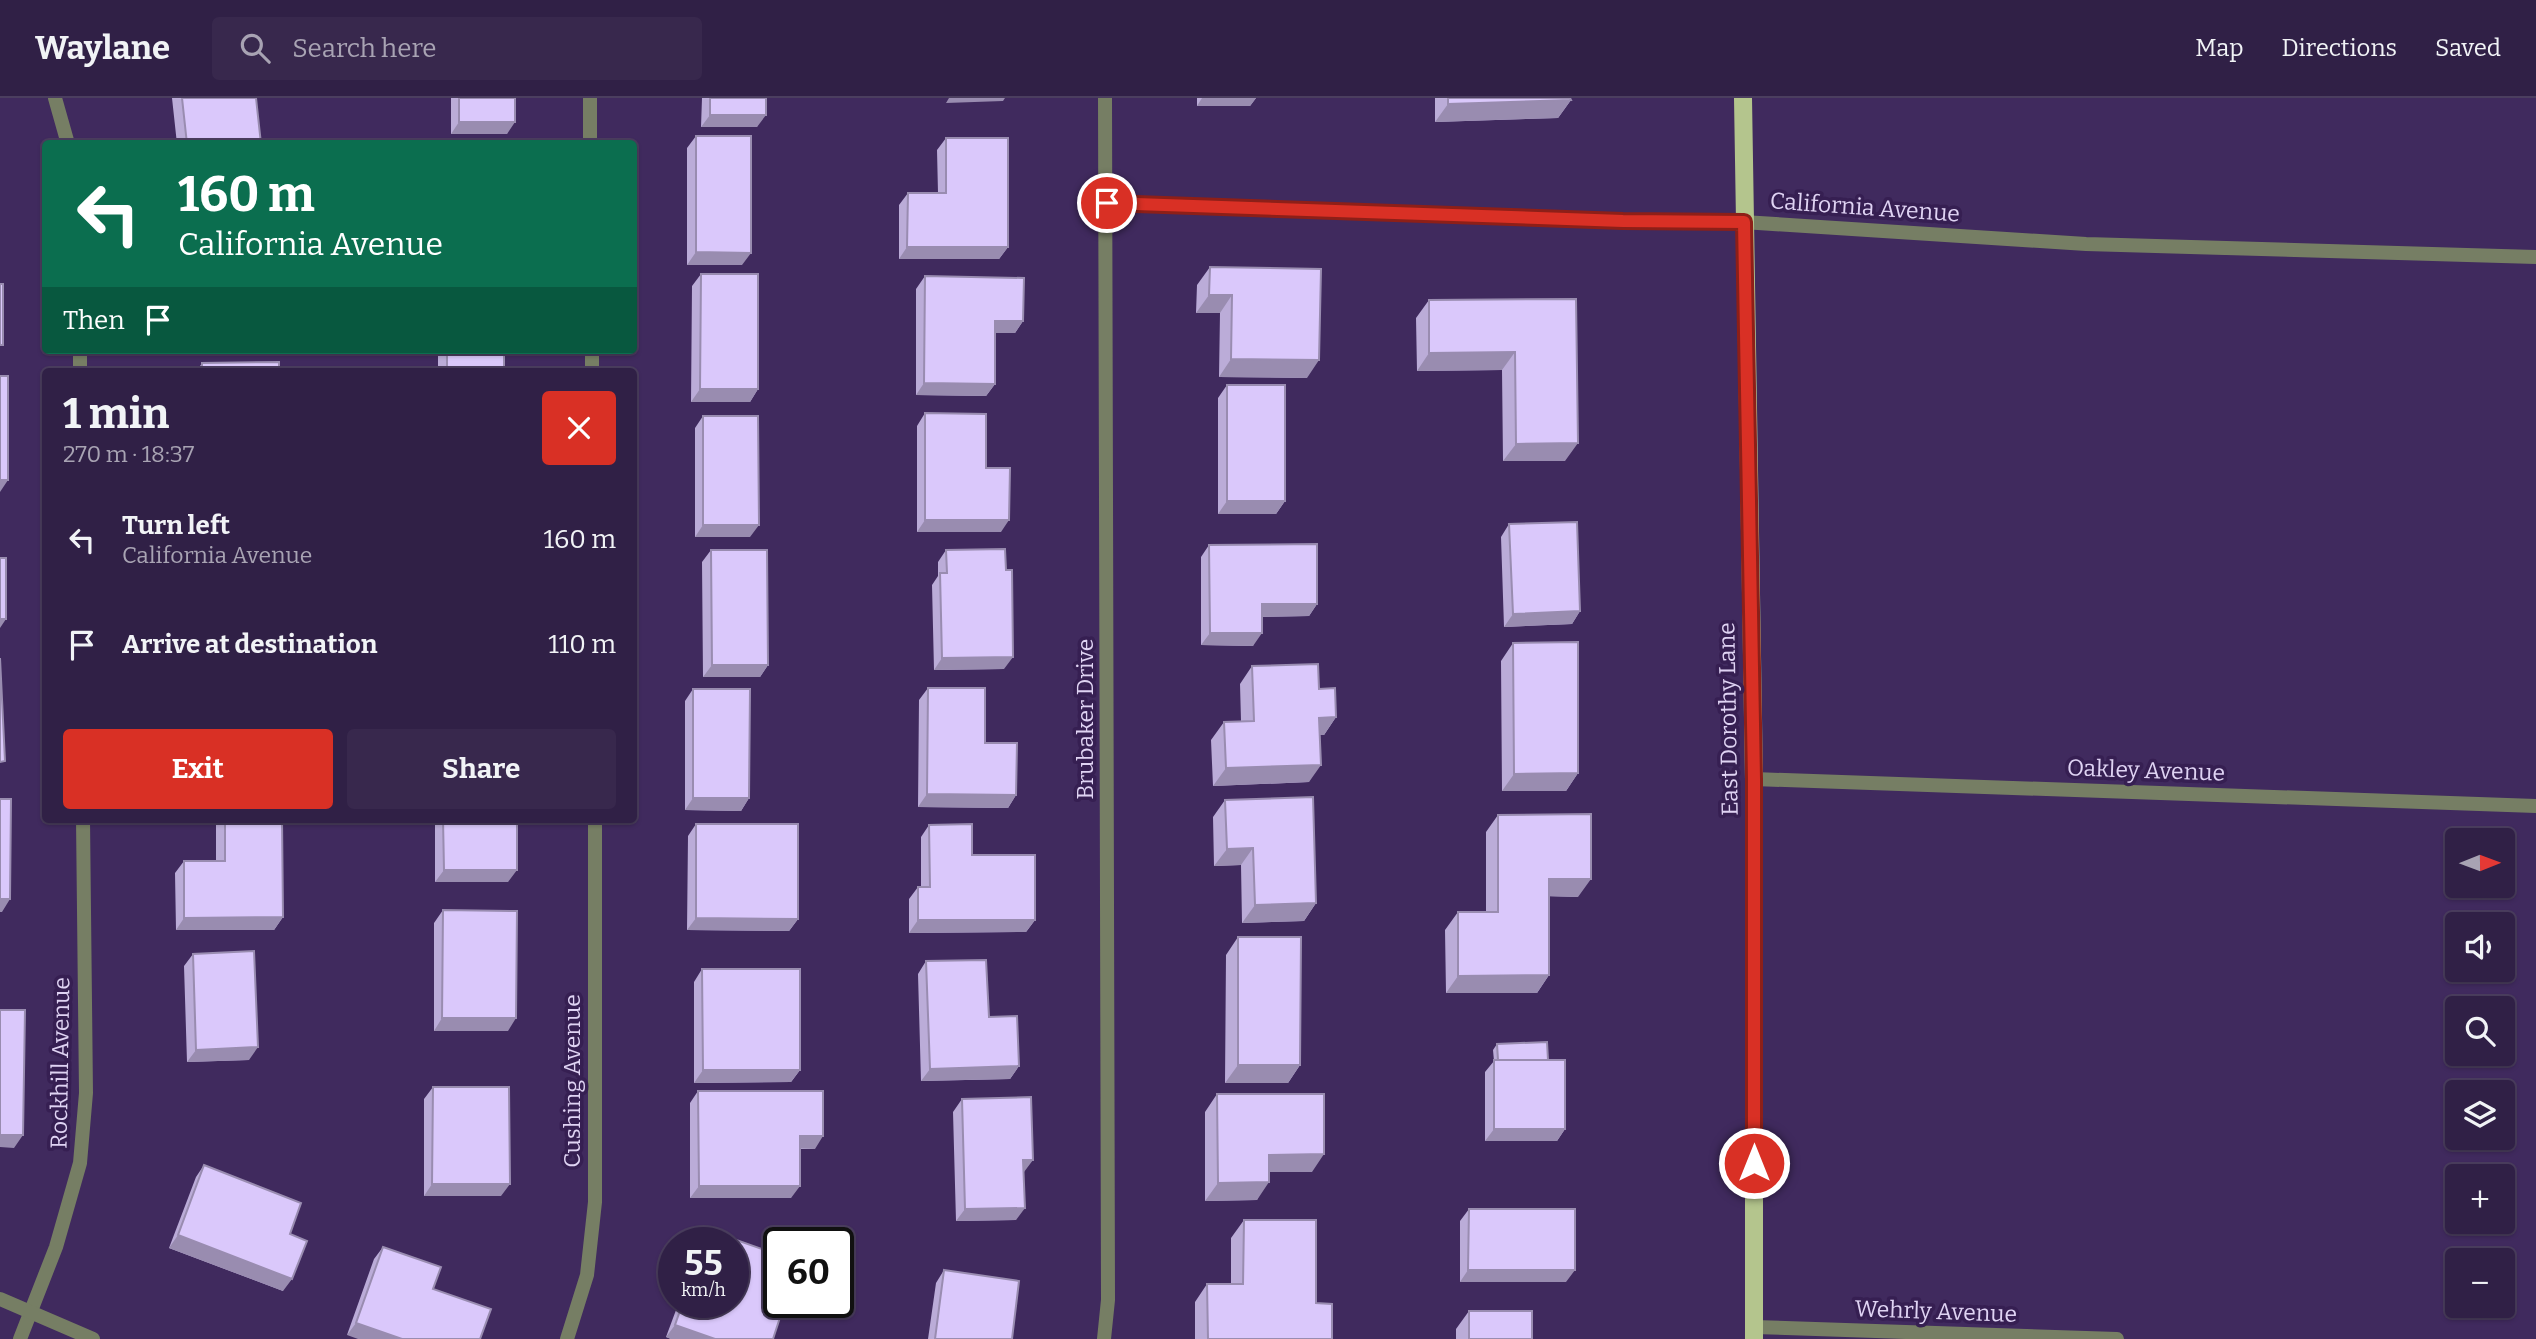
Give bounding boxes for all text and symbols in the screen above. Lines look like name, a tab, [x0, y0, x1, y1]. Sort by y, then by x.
search box	[212, 17, 702, 80]
text: Waylane	[35, 28, 170, 68]
icon: search	[236, 29, 274, 67]
text: Search here	[292, 33, 437, 64]
text: Map	[2195, 34, 2244, 62]
text: Directions	[2282, 34, 2397, 62]
text: Saved	[2435, 34, 2501, 62]
text: 160 m	[178, 165, 315, 224]
icon: left	[63, 168, 154, 259]
pin	[1077, 173, 1137, 233]
icon: arrive	[1088, 184, 1126, 222]
street label: California Avenue	[1769, 186, 1961, 228]
text: California Avenue	[178, 225, 443, 263]
icon: arrive	[139, 301, 177, 339]
text: Then	[63, 305, 125, 336]
text: 1 min	[63, 389, 169, 439]
button: close	[542, 391, 616, 465]
text: 270 m · 18:37	[63, 440, 194, 468]
text: Turn left	[122, 510, 230, 541]
icon: left	[63, 521, 101, 559]
text: 160 m	[544, 524, 616, 555]
text: California Avenue	[122, 541, 312, 569]
street label: East Dorothy Lane	[1712, 622, 1744, 816]
icon: arrive	[63, 626, 101, 664]
text: Arrive at destination	[122, 629, 377, 660]
text: 110 m	[548, 629, 616, 660]
street label: Brubaker Drive	[1071, 639, 1099, 799]
button: Exit	[63, 729, 333, 809]
button: Share	[347, 729, 616, 809]
street label: Oakley Avenue	[2066, 753, 2226, 787]
north arrow	[2445, 828, 2515, 898]
map controls	[2445, 828, 2515, 1318]
button: sound	[2445, 912, 2515, 982]
street label: Rockhill Avenue	[45, 977, 75, 1149]
street label: Cushing Avenue	[558, 994, 586, 1168]
button: search	[2445, 996, 2515, 1066]
button: layers	[2445, 1080, 2515, 1150]
position arrow	[1717, 1126, 1791, 1200]
button: +	[2445, 1164, 2515, 1234]
speed limit sign: 60	[763, 1227, 854, 1318]
text: 55	[684, 1242, 723, 1284]
button: −	[2445, 1248, 2515, 1318]
text: km/h	[681, 1279, 726, 1301]
street label: Wehrly Avenue	[1854, 1294, 2018, 1328]

